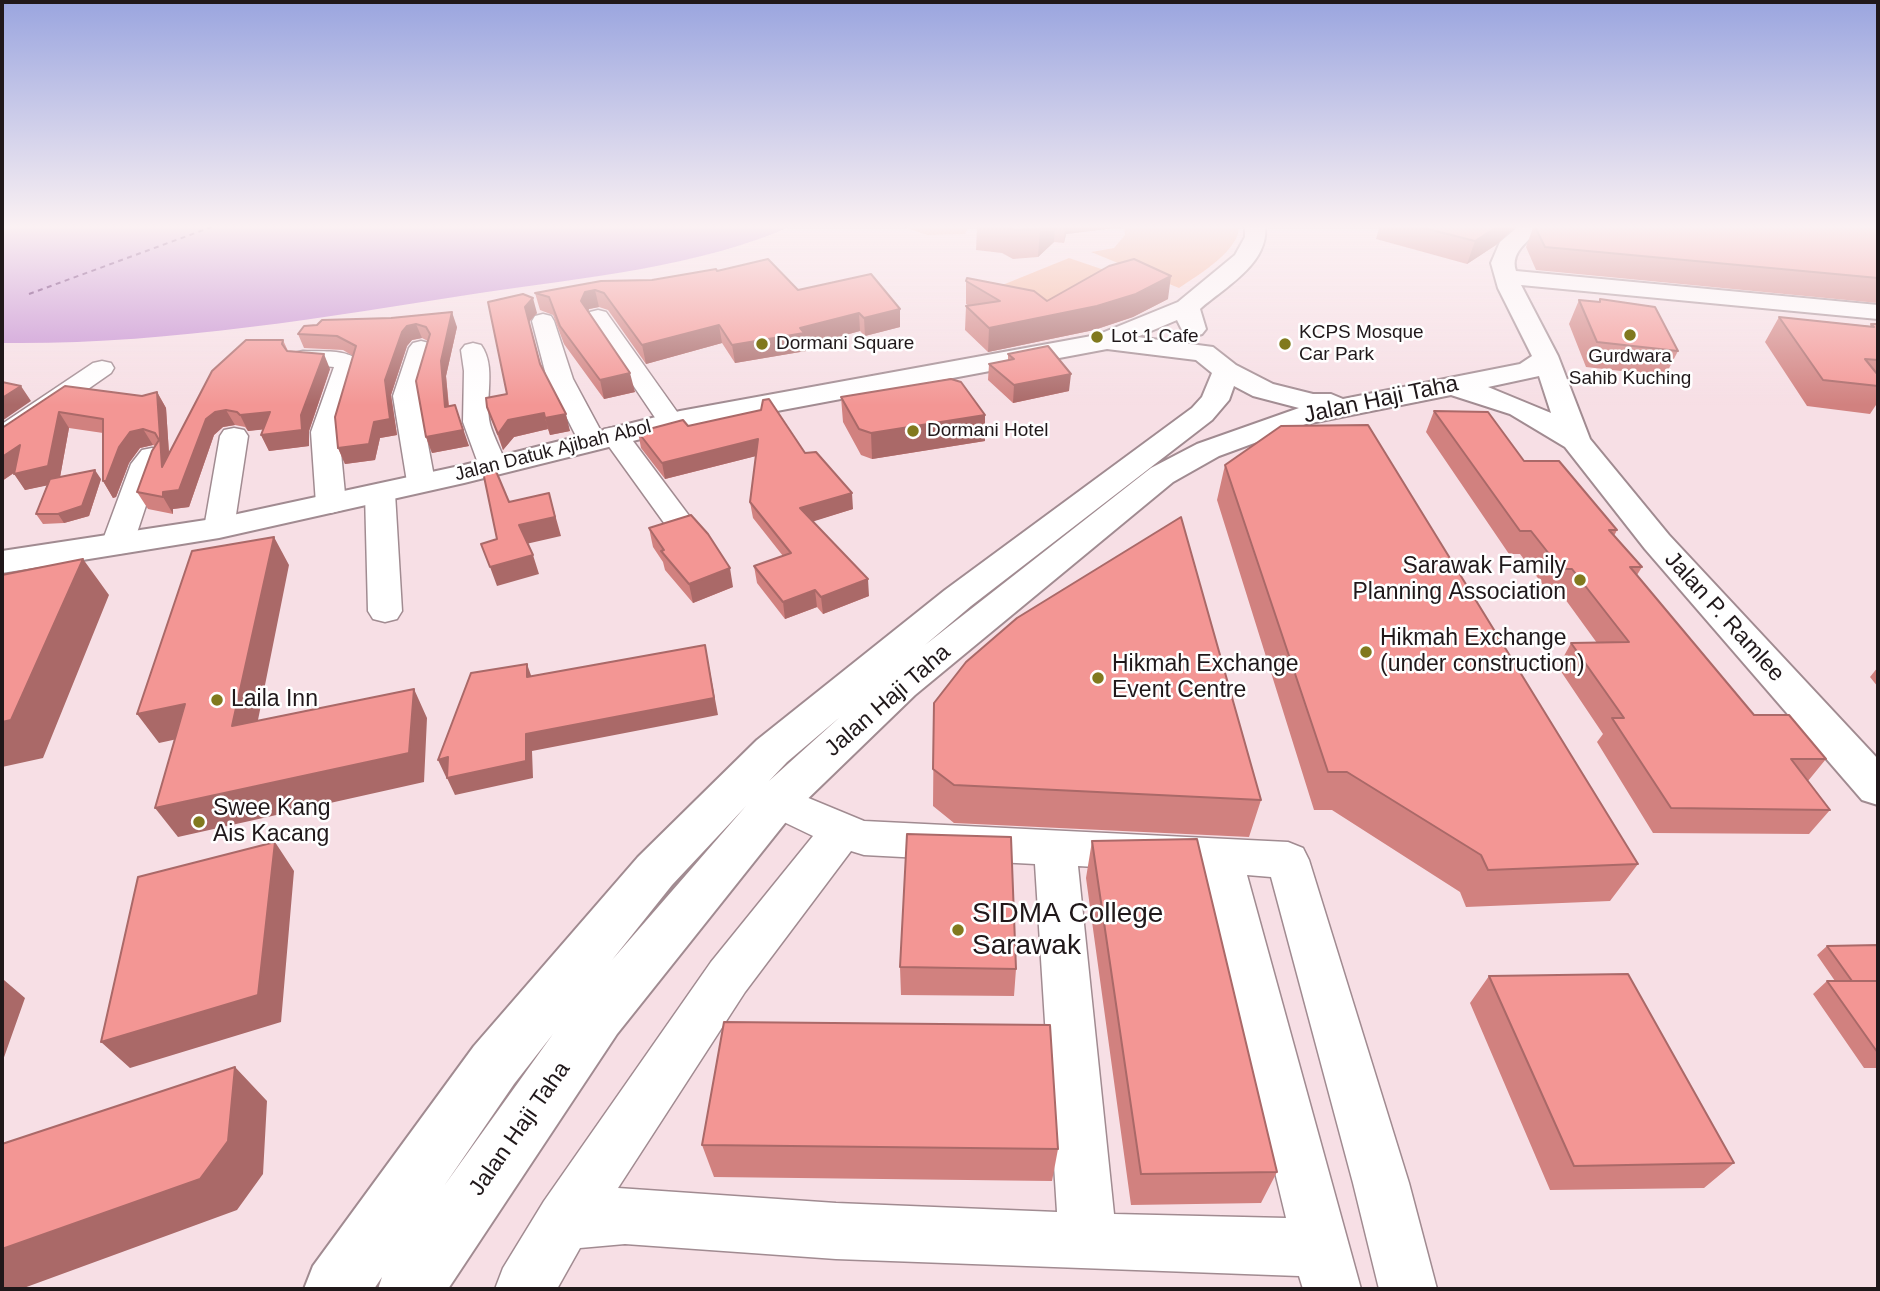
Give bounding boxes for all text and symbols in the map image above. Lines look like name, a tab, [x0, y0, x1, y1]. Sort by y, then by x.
place label: KCPS Mosque Car Park	[1299, 322, 1424, 366]
place label: Lot 1 Cafe	[1111, 326, 1199, 348]
marker: Gurdwara Sahib Kuching	[1622, 327, 1638, 343]
marker: Lot 1 Cafe	[1089, 329, 1105, 345]
place label: Dormani Square	[776, 333, 914, 355]
marker: Dormani Square	[754, 336, 770, 352]
marker: KCPS Mosque Car Park	[1277, 336, 1293, 352]
place label: Gurdwara Sahib Kuching	[1569, 346, 1691, 390]
street label: Jalan Haji Taha	[1301, 370, 1461, 430]
street label: Jalan Datuk Ajibah Abol	[452, 416, 654, 486]
place label: Dormani Hotel	[927, 420, 1048, 442]
marker: Dormani Hotel	[905, 423, 921, 439]
street label: Jalan P. Ramlee	[1658, 546, 1790, 688]
place label: Sarawak Family Planning Association	[1352, 553, 1566, 607]
marker: Sarawak Family Planning Association	[1572, 572, 1588, 588]
place label: Hikmah Exchange (under construction)	[1380, 625, 1585, 679]
street label: Jalan Haji Taha	[820, 639, 956, 763]
marker: Hikmah Exchange (under construction)	[1358, 644, 1374, 660]
place label: Hikmah Exchange Event Centre	[1112, 651, 1299, 705]
marker: Hikmah Exchange Event Centre	[1090, 670, 1106, 686]
place label: Laila Inn	[231, 686, 318, 714]
marker: Laila Inn	[209, 692, 225, 708]
place label: Swee Kang Ais Kacang	[213, 795, 331, 849]
marker: Swee Kang Ais Kacang	[191, 814, 207, 830]
place label: SIDMA College Sarawak	[972, 897, 1163, 963]
marker: SIDMA College Sarawak	[950, 922, 966, 938]
street label: Jalan Haji Taha	[464, 1057, 576, 1201]

